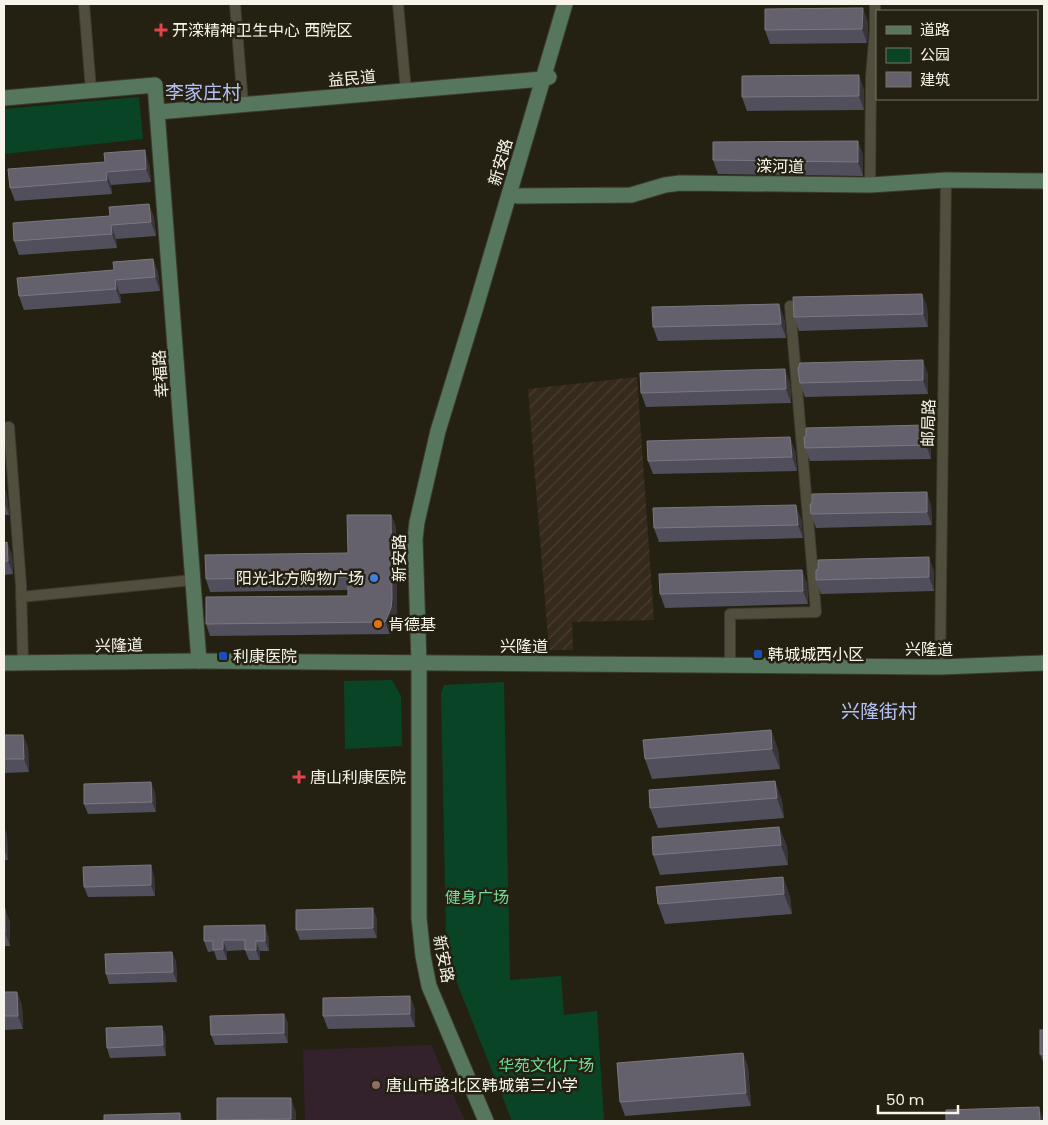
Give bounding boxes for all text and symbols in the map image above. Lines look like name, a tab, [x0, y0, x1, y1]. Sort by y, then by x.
legend	[876, 10, 1038, 100]
place label: 开滦精神卫生中心 西院区	[172, 19, 352, 42]
text: 道路	[920, 19, 950, 40]
marker: 开滦精神卫生中心 西院区	[154, 23, 168, 37]
text: 公园	[920, 44, 950, 65]
street label: 益民道	[327, 65, 377, 92]
text: 建筑	[920, 69, 950, 90]
district label: 李家庄村	[165, 79, 241, 106]
street label: 新安路	[483, 136, 518, 188]
street label: 滦河道	[756, 155, 804, 178]
street label: 幸福路	[147, 349, 174, 399]
street label: 邮局路	[917, 399, 940, 447]
street label: 新安路	[388, 534, 411, 582]
place label: 阳光北方购物广场	[236, 567, 364, 590]
marker: 阳光北方购物广场	[368, 572, 380, 584]
place label: 肯德基	[388, 613, 436, 636]
marker: 肯德基	[372, 618, 384, 630]
street label: 兴隆道	[95, 634, 143, 657]
street label: 兴隆道	[500, 635, 548, 658]
street label: 兴隆道	[905, 638, 953, 661]
place label: 韩城城西小区	[768, 643, 864, 666]
place label: 利康医院	[233, 645, 297, 668]
marker: 韩城城西小区	[752, 648, 764, 660]
marker: 利康医院	[217, 650, 229, 662]
district label: 兴隆街村	[841, 698, 917, 725]
place label: 唐山利康医院	[310, 766, 406, 789]
marker: 唐山利康医院	[292, 770, 306, 784]
park label: 健身广场	[445, 886, 509, 909]
street label: 新安路	[428, 933, 459, 985]
park label: 华苑文化广场	[498, 1054, 594, 1077]
place label: 唐山市路北区韩城第三小学	[386, 1074, 578, 1097]
marker: 唐山市路北区韩城第三小学	[370, 1079, 382, 1091]
scale bar	[878, 1082, 958, 1114]
text: 50 m	[886, 1089, 924, 1110]

